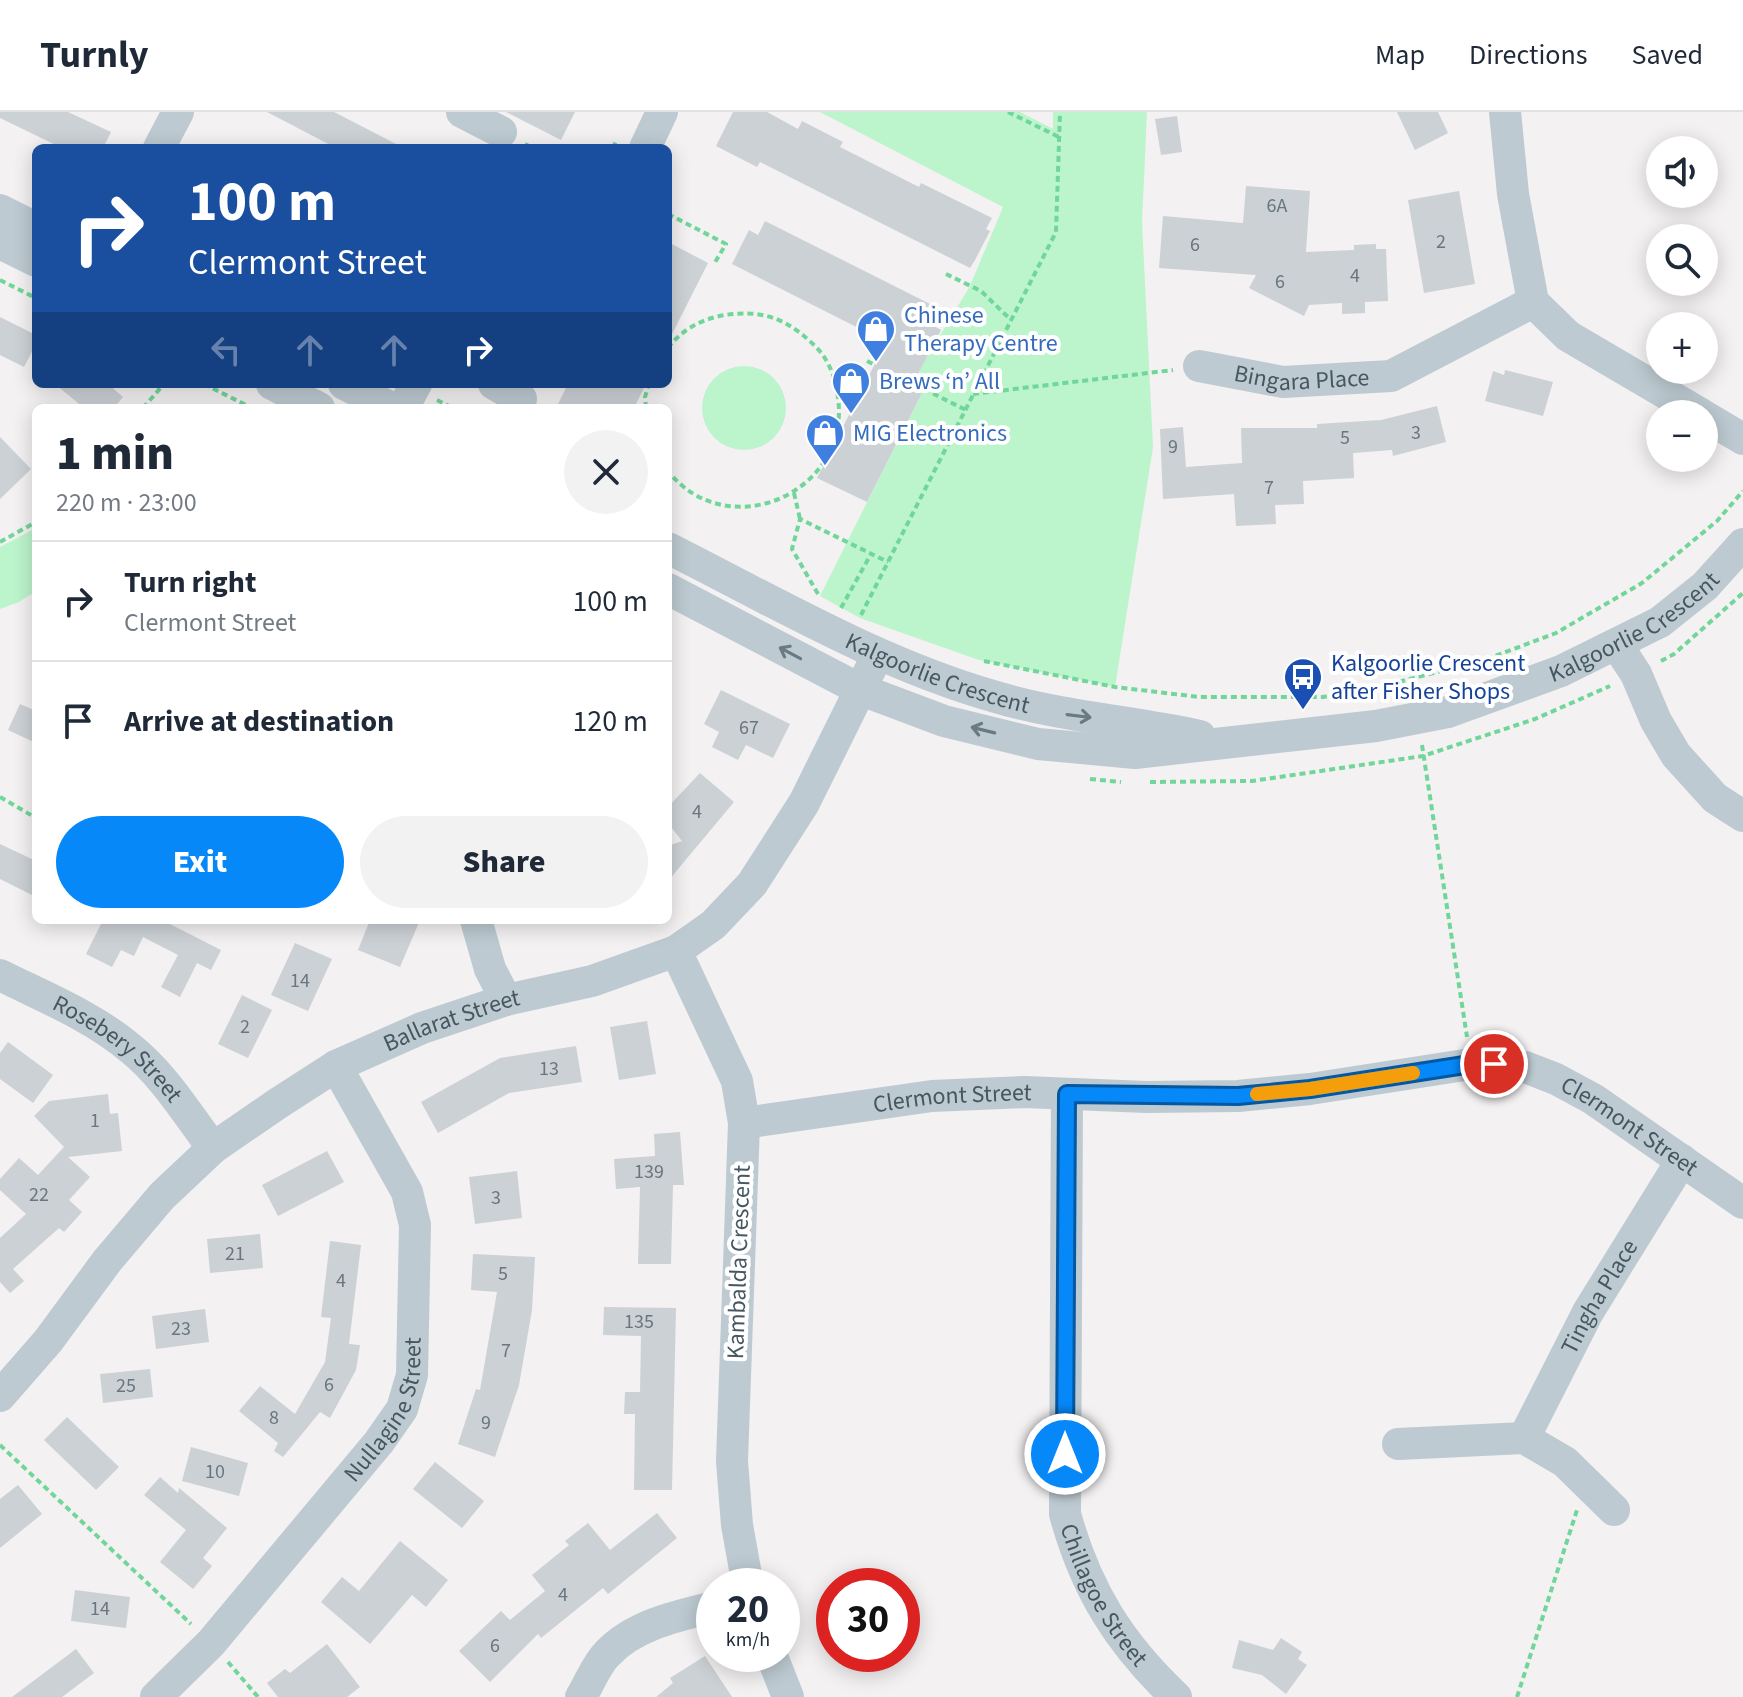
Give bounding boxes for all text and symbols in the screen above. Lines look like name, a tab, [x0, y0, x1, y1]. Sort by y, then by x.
text: Turnly	[40, 28, 149, 82]
text: Map	[1375, 35, 1425, 75]
text: Directions	[1469, 35, 1588, 75]
text: Saved	[1632, 35, 1703, 75]
map controls	[1646, 136, 1718, 472]
button: sound	[1646, 136, 1718, 208]
text: 100 m	[188, 163, 336, 242]
icon: right	[56, 176, 160, 280]
house number: 6A	[1267, 192, 1288, 220]
button: search	[1646, 224, 1718, 296]
house number: 2	[1436, 228, 1446, 256]
house number: 6	[1190, 231, 1200, 259]
text: Clermont Street	[188, 237, 427, 288]
house number: 4	[1350, 262, 1360, 290]
house number: 6	[1275, 268, 1285, 296]
place label: Chinese Therapy Centre	[904, 298, 1058, 361]
shop icon: Chinese Therapy Centre	[855, 308, 897, 363]
button: +	[1646, 312, 1718, 384]
icon: left	[204, 328, 248, 372]
icon: ahead	[288, 328, 332, 372]
icon: ahead	[372, 328, 416, 372]
icon: right	[456, 328, 500, 372]
street label: Bingara Place	[1231, 356, 1370, 400]
shop icon: Brews ‘n’ All	[830, 360, 872, 415]
place label: Brews ‘n’ All	[879, 364, 1000, 399]
button: −	[1646, 400, 1718, 472]
shop icon: MIG Electronics	[804, 412, 846, 467]
place label: MIG Electronics	[853, 416, 1007, 451]
house number: 3	[1411, 419, 1421, 447]
text: 1 min	[56, 420, 174, 488]
house number: 5	[1340, 424, 1350, 452]
button: close	[564, 430, 648, 514]
house number: 9	[1168, 433, 1178, 461]
house number: 7	[1264, 474, 1274, 502]
text: 220 m · 23:00	[56, 484, 197, 521]
text: Turn right	[124, 561, 256, 604]
street label: Kalgoorlie Crescent	[1544, 564, 1728, 692]
icon: right	[56, 579, 100, 623]
text: 100 m	[572, 580, 648, 623]
text: Clermont Street	[124, 604, 296, 641]
street label: Kalgoorlie Crescent	[839, 623, 1033, 723]
one-way arrow	[778, 644, 802, 660]
place label: Kalgoorlie Crescent after Fisher Shops	[1331, 646, 1525, 709]
bus stop icon: Kalgoorlie Crescent after Fisher Shops	[1282, 656, 1324, 711]
icon: arrive	[56, 699, 100, 743]
text: Arrive at destination	[124, 700, 394, 743]
text: 120 m	[572, 700, 648, 743]
one-way arrow	[1065, 709, 1092, 724]
house number: 67	[739, 714, 759, 742]
one-way arrow	[971, 722, 997, 737]
house number: 4	[692, 798, 702, 826]
button: Exit	[56, 816, 344, 908]
button: Share	[360, 816, 648, 908]
house number: 14	[290, 967, 310, 995]
street label: Ballarat Street	[377, 980, 523, 1061]
street label: Rosebery Street	[47, 986, 191, 1110]
house number: 2	[240, 1013, 250, 1041]
pin	[1460, 1030, 1528, 1098]
icon: arrive	[1472, 1042, 1516, 1086]
house number: 13	[539, 1055, 559, 1083]
street label: Clermont Street	[1554, 1067, 1706, 1185]
street label: Clermont Street	[871, 1074, 1032, 1122]
house number: 1	[90, 1107, 100, 1135]
house number: 139	[634, 1158, 664, 1186]
street label: Kambalda Crescent	[718, 1164, 760, 1360]
house number: 22	[29, 1181, 49, 1209]
house number: 3	[491, 1184, 501, 1212]
street label: Tingha Place	[1552, 1232, 1646, 1360]
house number: 21	[225, 1240, 245, 1268]
house number: 5	[498, 1260, 508, 1288]
house number: 4	[336, 1267, 346, 1295]
house number: 135	[624, 1308, 654, 1336]
house number: 23	[171, 1315, 191, 1343]
street label: Nullagine Street	[335, 1337, 430, 1490]
house number: 7	[501, 1337, 511, 1365]
house number: 6	[324, 1371, 334, 1399]
house number: 25	[116, 1372, 136, 1400]
house number: 8	[269, 1404, 279, 1432]
house number: 9	[481, 1409, 491, 1437]
position arrow	[1023, 1412, 1107, 1496]
house number: 10	[205, 1458, 225, 1486]
street label: Chillagoe Street	[1051, 1519, 1156, 1674]
speed limit sign: 30	[816, 1568, 920, 1672]
house number: 4	[558, 1581, 568, 1609]
text: 20	[727, 1581, 769, 1638]
house number: 14	[90, 1595, 110, 1623]
text: km/h	[726, 1626, 770, 1654]
house number: 6	[490, 1632, 500, 1660]

